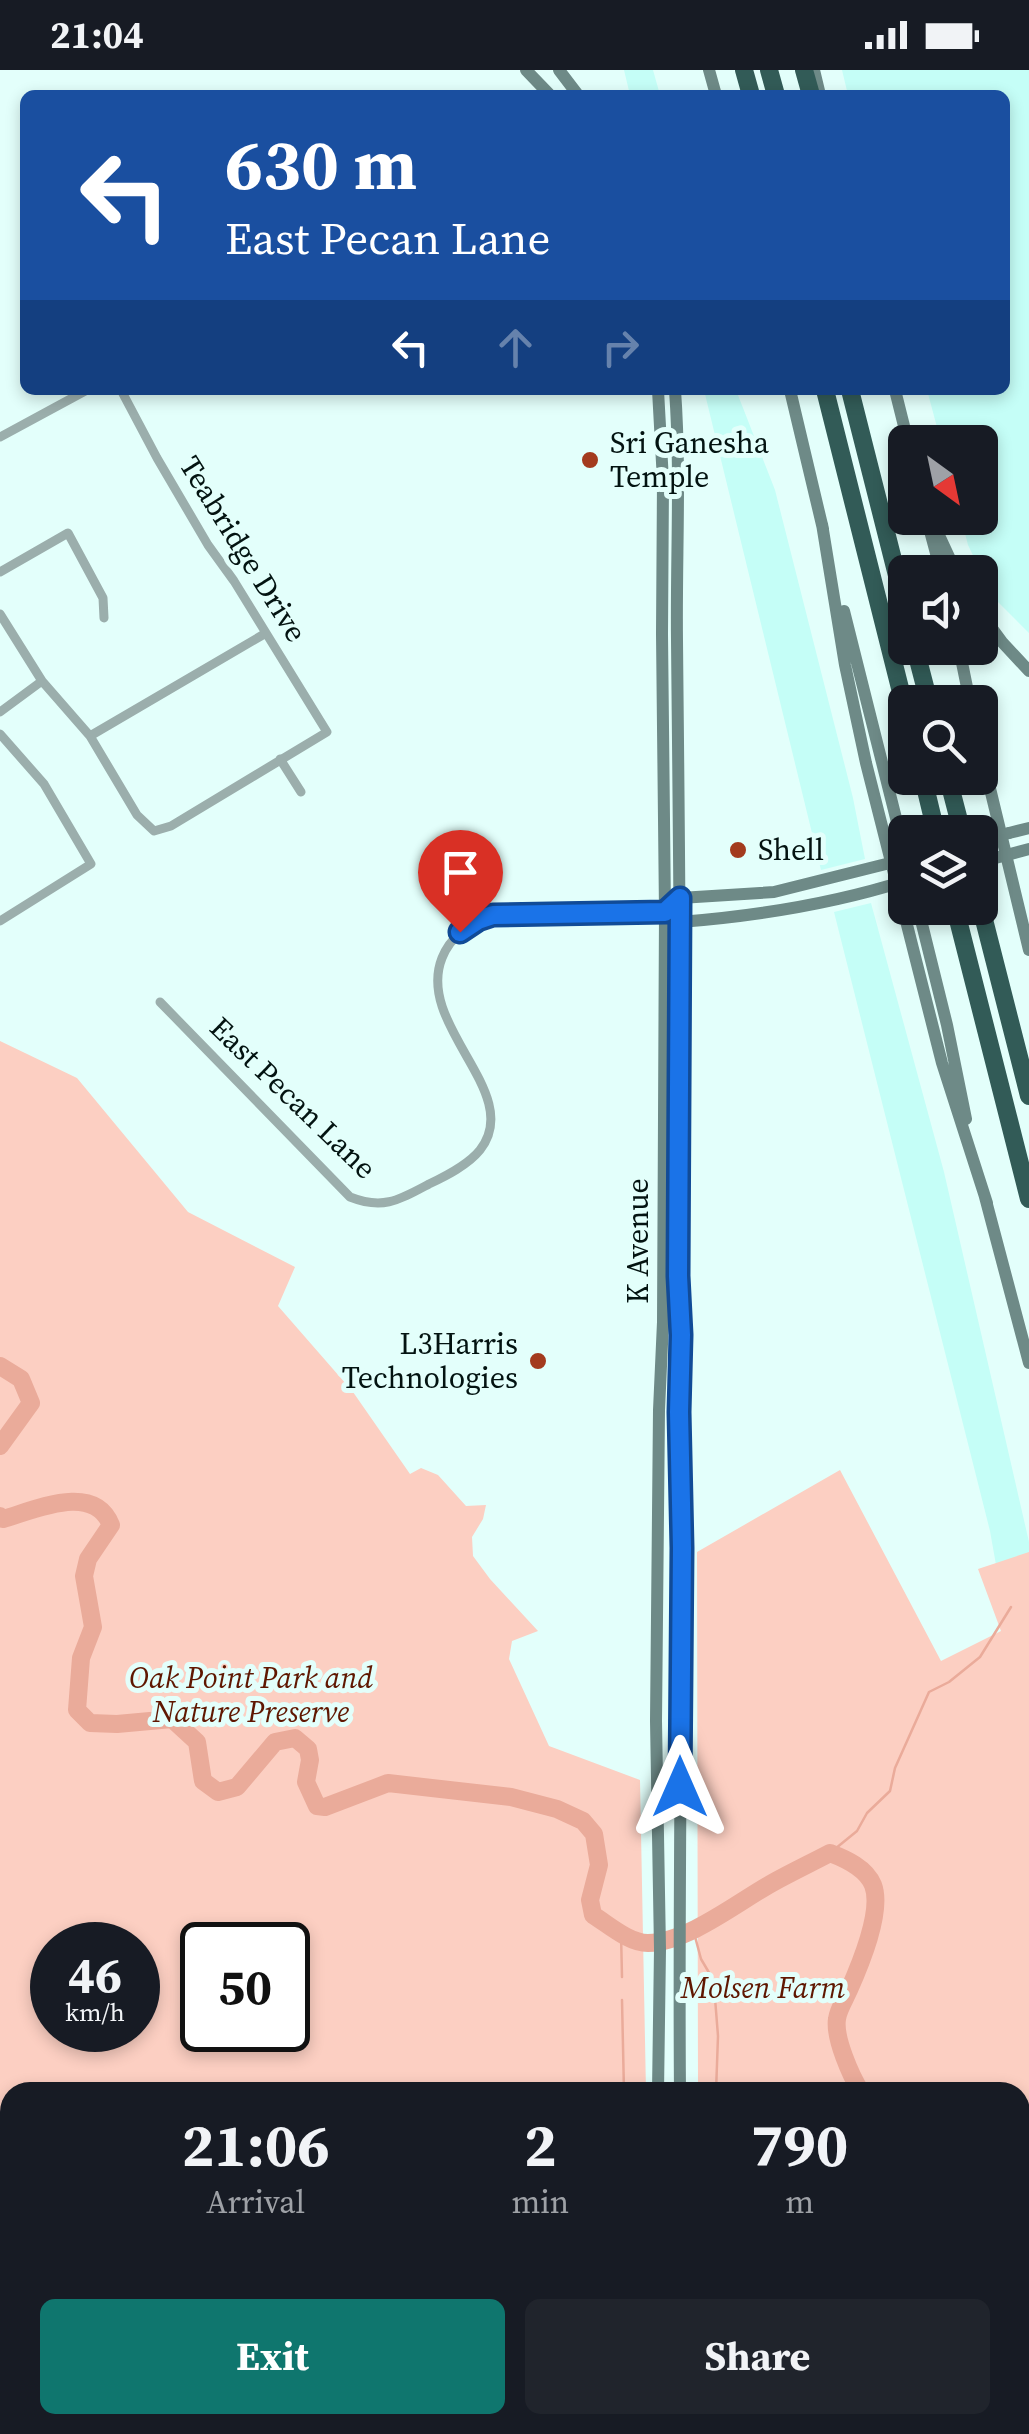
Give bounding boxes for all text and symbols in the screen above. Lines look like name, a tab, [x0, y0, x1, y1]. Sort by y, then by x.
text: 21:04	[50, 9, 144, 61]
text: 630 m	[225, 116, 417, 212]
icon: left	[60, 130, 190, 260]
text: East Pecan Lane	[225, 207, 550, 269]
icon: left	[383, 320, 438, 375]
icon: ahead	[488, 320, 543, 375]
icon: right	[593, 320, 648, 375]
place label: Sri Ganesha Temple	[610, 422, 770, 497]
north arrow	[888, 425, 998, 535]
map controls	[888, 425, 998, 925]
street label: Teabridge Drive	[170, 448, 317, 649]
marker: Sri Ganesha Temple	[579, 449, 601, 471]
button: sound	[888, 555, 998, 665]
button: search	[888, 685, 998, 795]
button: layers	[888, 815, 998, 925]
place label: Shell	[758, 829, 824, 870]
pin	[418, 830, 503, 933]
marker: Shell	[727, 839, 749, 861]
icon: arrive	[433, 845, 488, 900]
street label: East Pecan Lane	[201, 1008, 386, 1188]
street label: K Avenue	[617, 1178, 658, 1304]
place label: L3Harris Technologies	[342, 1323, 518, 1398]
marker: L3Harris Technologies	[527, 1350, 549, 1372]
park label: Oak Point Park and Nature Preserve	[129, 1657, 373, 1732]
position arrow	[628, 1735, 732, 1839]
speed limit sign: 50	[180, 1922, 310, 2052]
text: 46	[68, 1940, 122, 2009]
park label: Molsen Farm	[680, 1967, 845, 2008]
text: km/h	[65, 1995, 125, 2029]
text: 21:06	[182, 2104, 330, 2186]
text: 2	[524, 2104, 557, 2186]
text: 790	[751, 2104, 848, 2186]
text: Arrival	[206, 2180, 305, 2224]
text: min	[511, 2180, 569, 2224]
text: m	[785, 2180, 814, 2224]
button: Exit	[40, 2299, 505, 2414]
button: Share	[525, 2299, 990, 2414]

